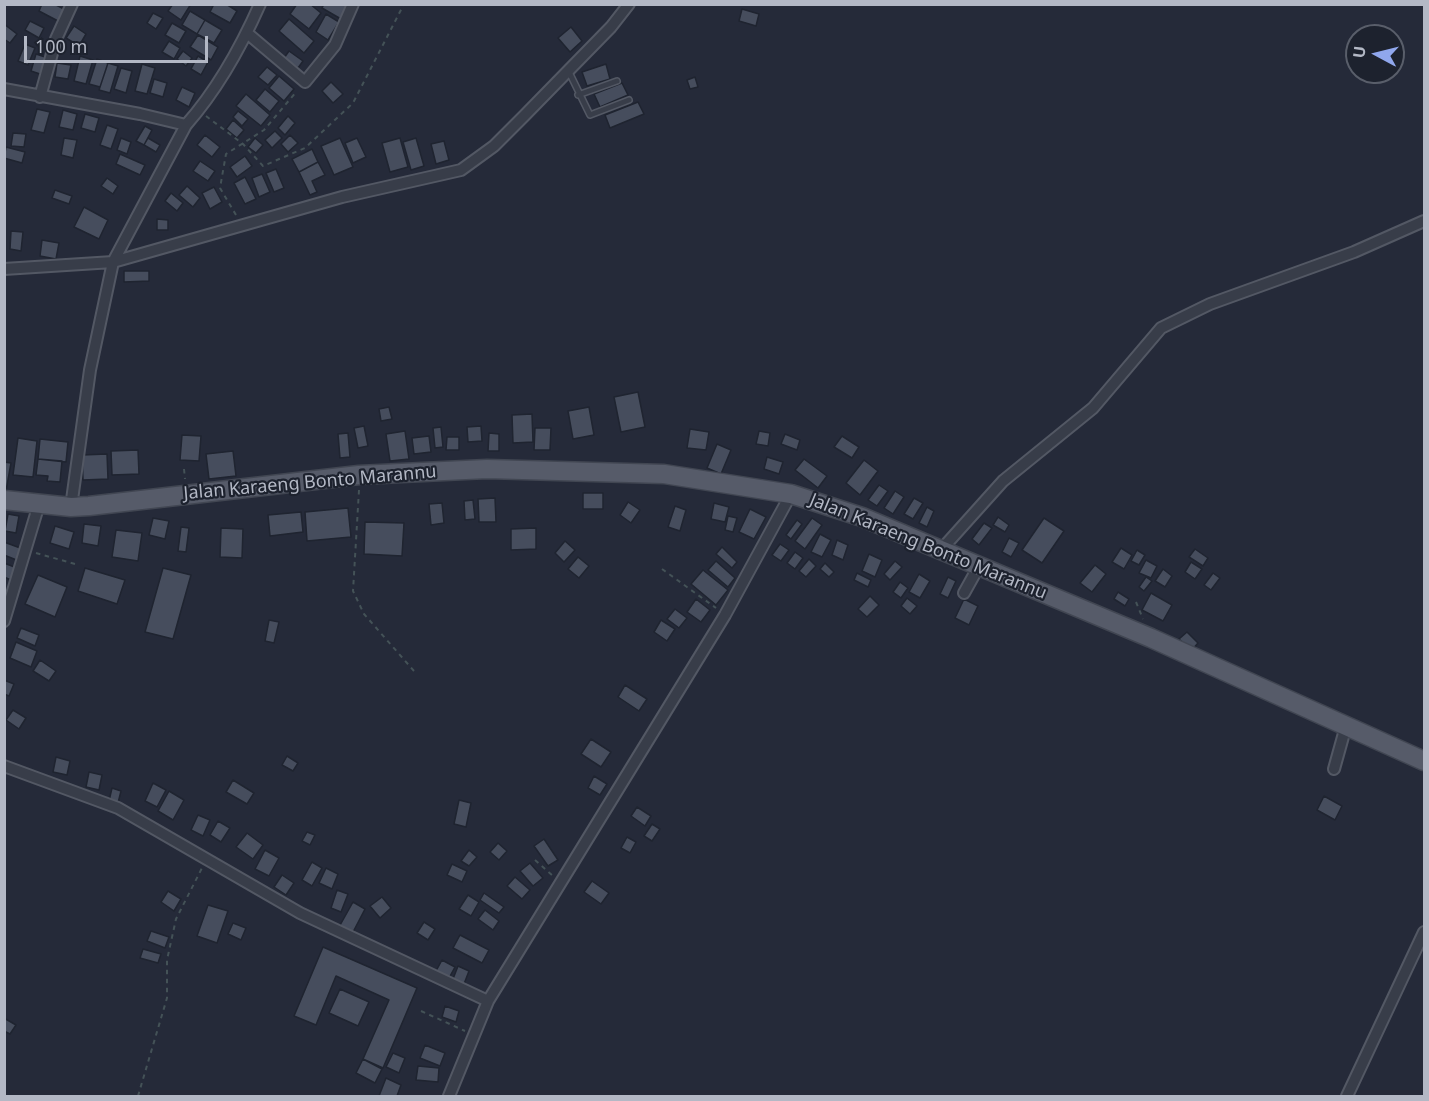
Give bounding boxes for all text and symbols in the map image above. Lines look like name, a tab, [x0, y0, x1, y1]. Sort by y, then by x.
scale bar	[27, 24, 212, 62]
north arrow	[1345, 24, 1405, 84]
text: 100 m	[35, 34, 87, 58]
text: U	[1347, 45, 1371, 59]
street label: Jalan Karaeng Bonto Marannu	[183, 461, 437, 505]
street label: Jalan Karaeng Bonto Marannu	[806, 489, 1050, 605]

